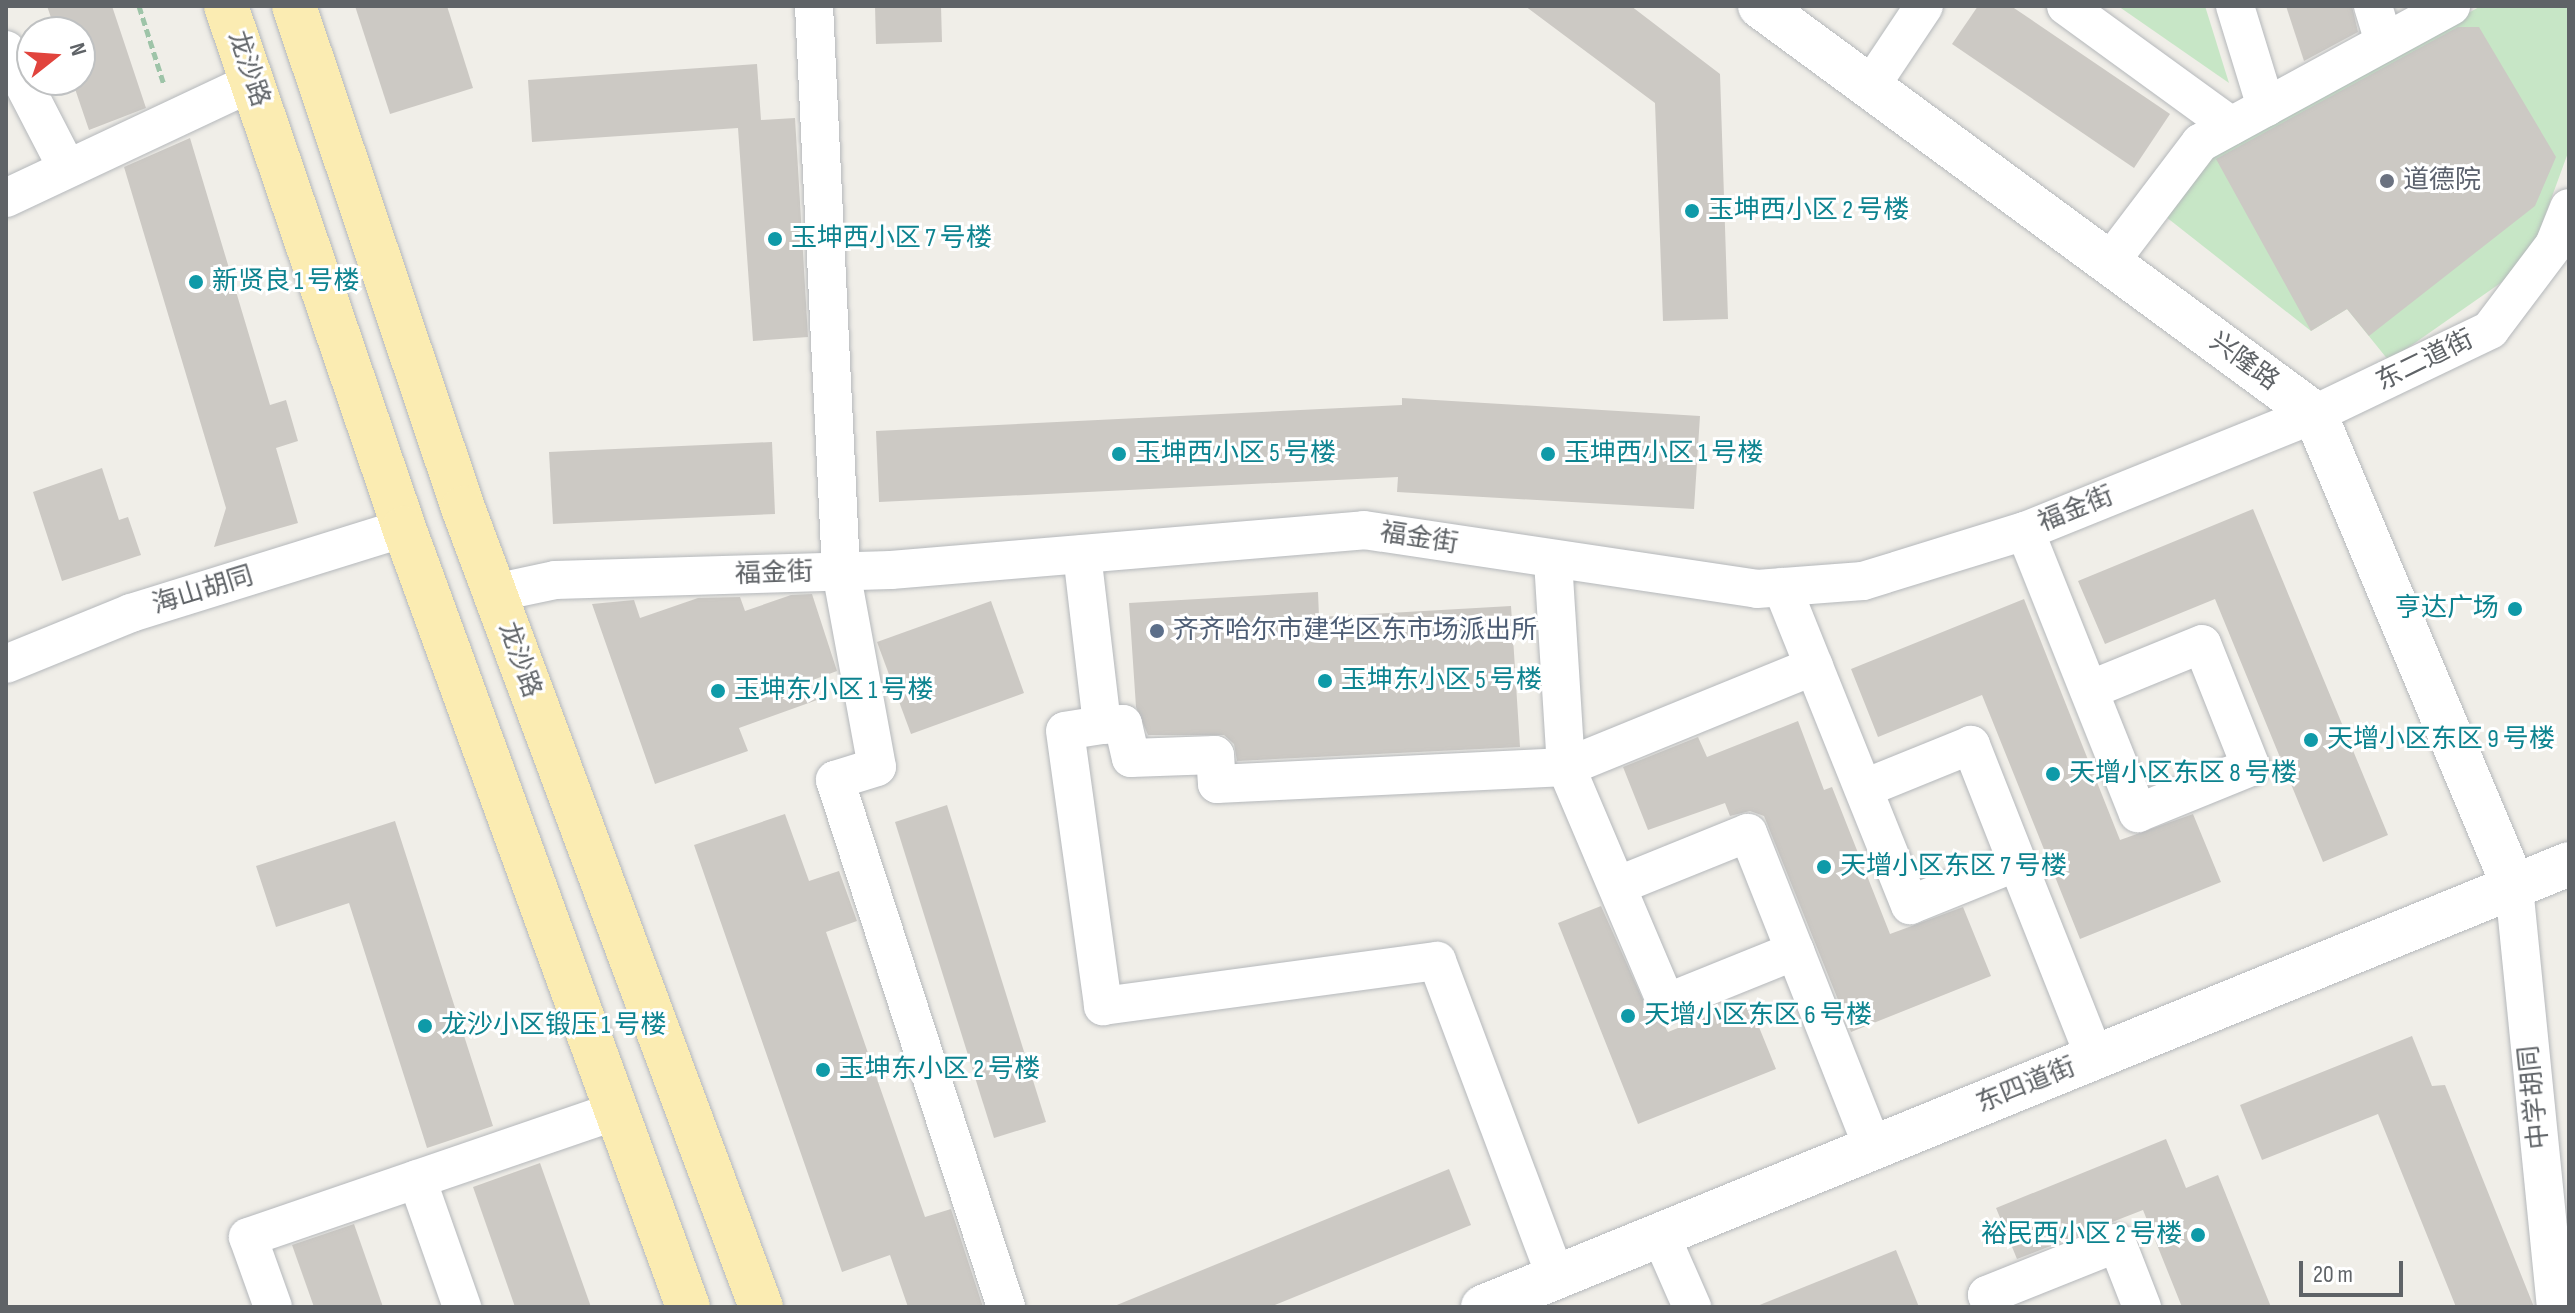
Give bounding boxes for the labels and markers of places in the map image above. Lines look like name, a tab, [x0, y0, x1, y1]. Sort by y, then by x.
place label: 道德院	[2403, 165, 2481, 197]
marker: 道德院	[2378, 172, 2396, 190]
place label: 玉坤西小区 2 号楼	[1708, 195, 1909, 227]
marker: 玉坤西小区 2 号楼	[1683, 202, 1701, 220]
place label: 玉坤西小区 7 号楼	[791, 223, 992, 255]
marker: 玉坤西小区 7 号楼	[766, 230, 784, 248]
place label: 新贤良 1 号楼	[212, 266, 359, 298]
marker: 新贤良 1 号楼	[187, 273, 205, 291]
place label: 玉坤西小区 5 号楼	[1135, 438, 1336, 470]
place label: 玉坤西小区 1 号楼	[1564, 438, 1763, 470]
marker: 玉坤西小区 5 号楼	[1110, 445, 1128, 463]
marker: 玉坤西小区 1 号楼	[1539, 445, 1557, 463]
place label: 亨达广场	[2395, 593, 2499, 625]
marker: 亨达广场	[2506, 600, 2524, 618]
place label: 齐齐哈尔市建华区东市场派出所	[1173, 615, 1537, 647]
marker: 齐齐哈尔市建华区东市场派出所	[1148, 622, 1166, 640]
place label: 玉坤东小区 5 号楼	[1341, 665, 1542, 697]
marker: 玉坤东小区 5 号楼	[1316, 672, 1334, 690]
place label: 玉坤东小区 1 号楼	[734, 675, 933, 707]
marker: 玉坤东小区 1 号楼	[709, 682, 727, 700]
place label: 天增小区东区 9 号楼	[2327, 724, 2555, 756]
marker: 天增小区东区 9 号楼	[2302, 731, 2320, 749]
place label: 天增小区东区 8 号楼	[2069, 758, 2297, 790]
marker: 天增小区东区 8 号楼	[2044, 765, 2062, 783]
place label: 天增小区东区 7 号楼	[1840, 851, 2067, 883]
marker: 天增小区东区 7 号楼	[1815, 858, 1833, 876]
place label: 天增小区东区 6 号楼	[1644, 1000, 1872, 1032]
marker: 天增小区东区 6 号楼	[1619, 1007, 1637, 1025]
place label: 龙沙小区锻压 1 号楼	[441, 1010, 666, 1042]
marker: 龙沙小区锻压 1 号楼	[416, 1017, 434, 1035]
place label: 玉坤东小区 2 号楼	[839, 1054, 1040, 1086]
marker: 玉坤东小区 2 号楼	[814, 1061, 832, 1079]
place label: 裕民西小区 2 号楼	[1981, 1219, 2182, 1251]
marker: 裕民西小区 2 号楼	[2189, 1226, 2207, 1244]

